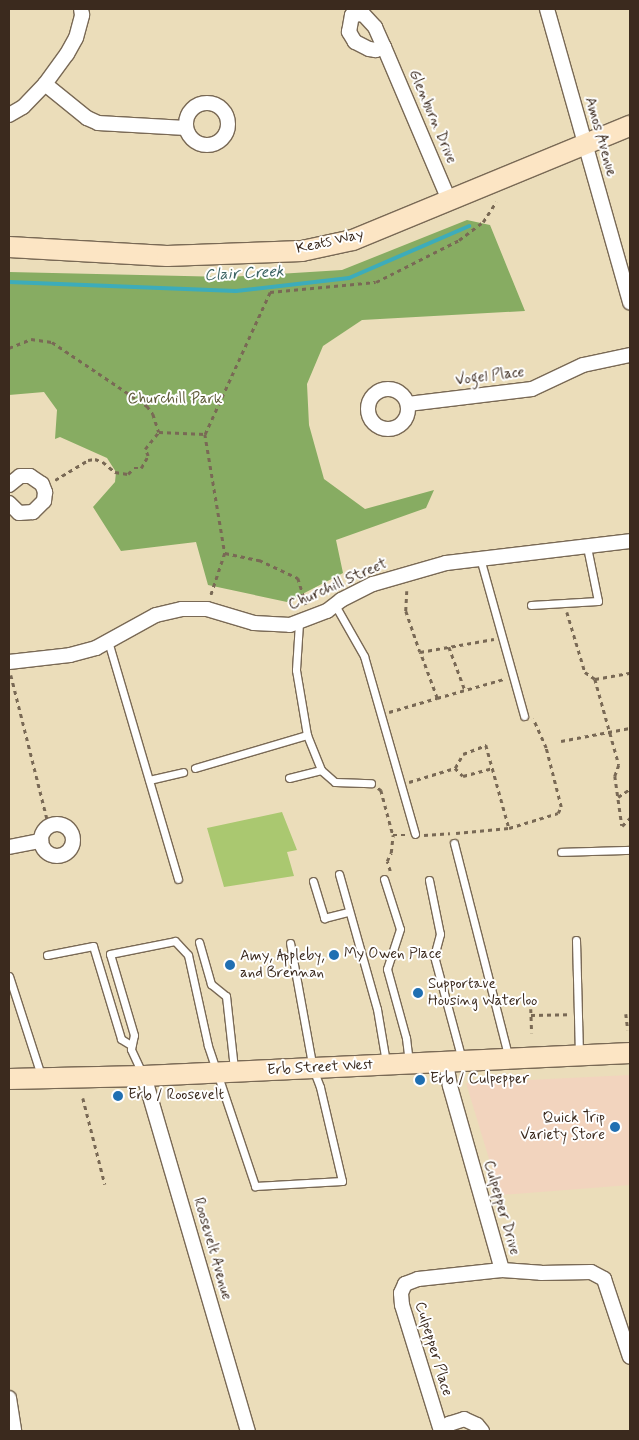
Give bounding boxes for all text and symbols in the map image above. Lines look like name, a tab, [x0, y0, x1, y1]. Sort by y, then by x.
street label: Glenburn Drive	[404, 67, 460, 167]
street label: Amos Avenue	[580, 93, 620, 181]
street label: Keats Way	[294, 225, 366, 259]
water label: Clair Creek	[204, 262, 284, 286]
street label: Vogel Place	[454, 364, 526, 390]
park label: Churchill Park	[129, 391, 221, 409]
street label: Churchill Street	[286, 555, 390, 615]
place label: My Owen Place	[344, 946, 441, 964]
place label: Amy, Appleby, and Brennan	[240, 947, 325, 982]
marker: My Owen Place	[328, 949, 340, 961]
marker: Amy, Appleby, and Brennan	[224, 959, 236, 971]
place label: Supportave Housing Waterloo	[428, 975, 538, 1010]
marker: Supportave Housing Waterloo	[412, 987, 424, 999]
street label: Erb Street West	[267, 1056, 373, 1080]
place label: Erb / Culpepper	[430, 1071, 529, 1089]
marker: Erb / Culpepper	[414, 1074, 426, 1086]
place label: Erb / Roosevelt	[128, 1087, 224, 1105]
marker: Erb / Roosevelt	[112, 1090, 124, 1102]
place label: Quick Trip Variety Store	[520, 1109, 605, 1144]
marker: Quick Trip Variety Store	[609, 1121, 621, 1133]
street label: Culpepper Drive	[479, 1159, 523, 1257]
street label: Roosevelt Avenue	[188, 1194, 236, 1304]
street label: Culpepper Place	[410, 1300, 456, 1398]

